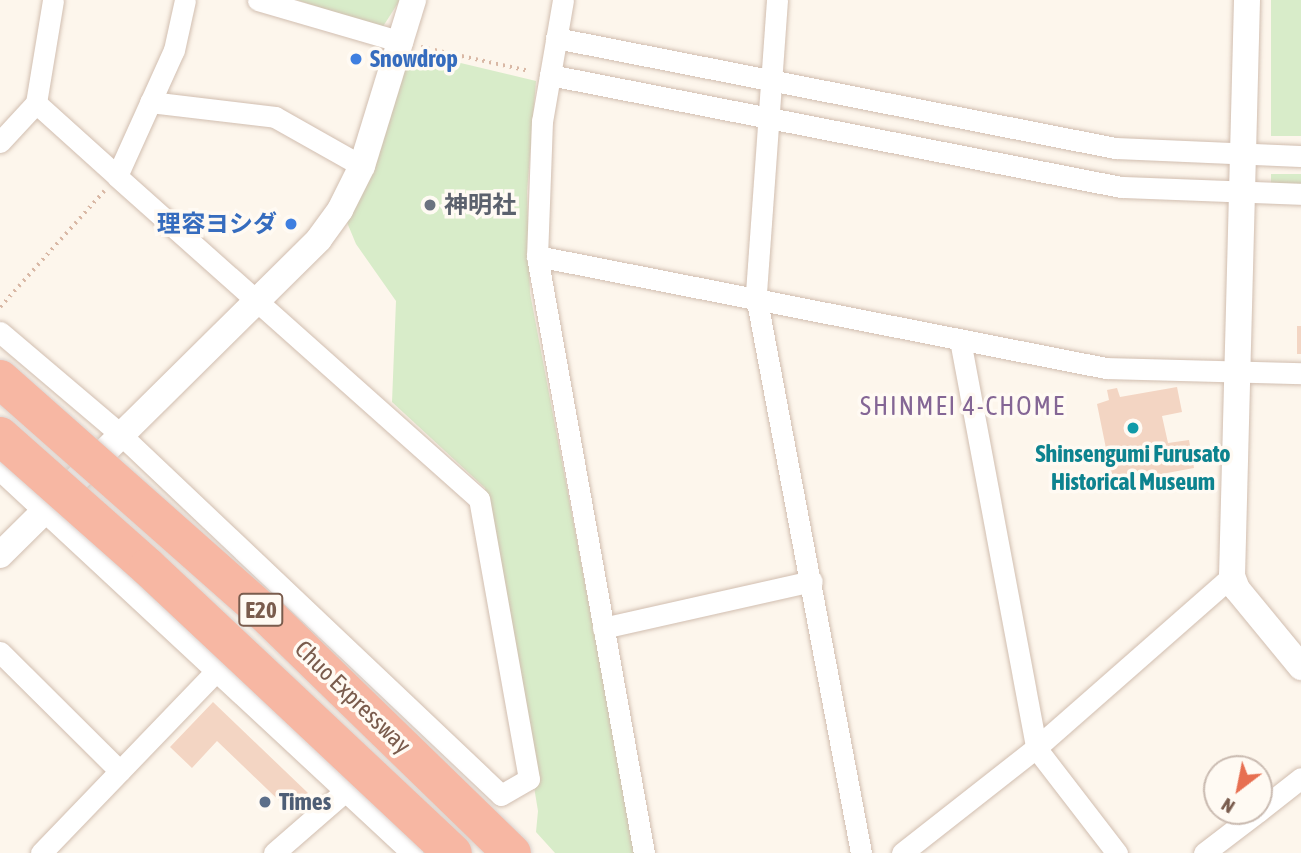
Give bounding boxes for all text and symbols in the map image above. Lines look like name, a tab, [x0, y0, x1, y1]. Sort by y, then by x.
place label: Snowdrop	[370, 45, 458, 73]
marker: Snowdrop	[348, 51, 364, 67]
place label: 神明社	[444, 191, 516, 219]
marker: 神明社	[422, 197, 438, 213]
place label: 理容ヨシダ	[157, 210, 277, 238]
marker: 理容ヨシダ	[283, 216, 299, 232]
district label: SHINMEI 4-CHOME	[862, 391, 1064, 423]
marker: Shinsengumi Furusato Historical Museum	[1125, 420, 1141, 436]
place label: Shinsengumi Furusato Historical Museum	[1035, 440, 1231, 496]
road number: E20	[238, 590, 284, 630]
street label: Chuo Expressway	[289, 635, 417, 759]
north arrow	[1203, 755, 1273, 825]
place label: Times	[279, 788, 331, 816]
marker: Times	[257, 794, 273, 810]
text: N	[1217, 794, 1239, 818]

